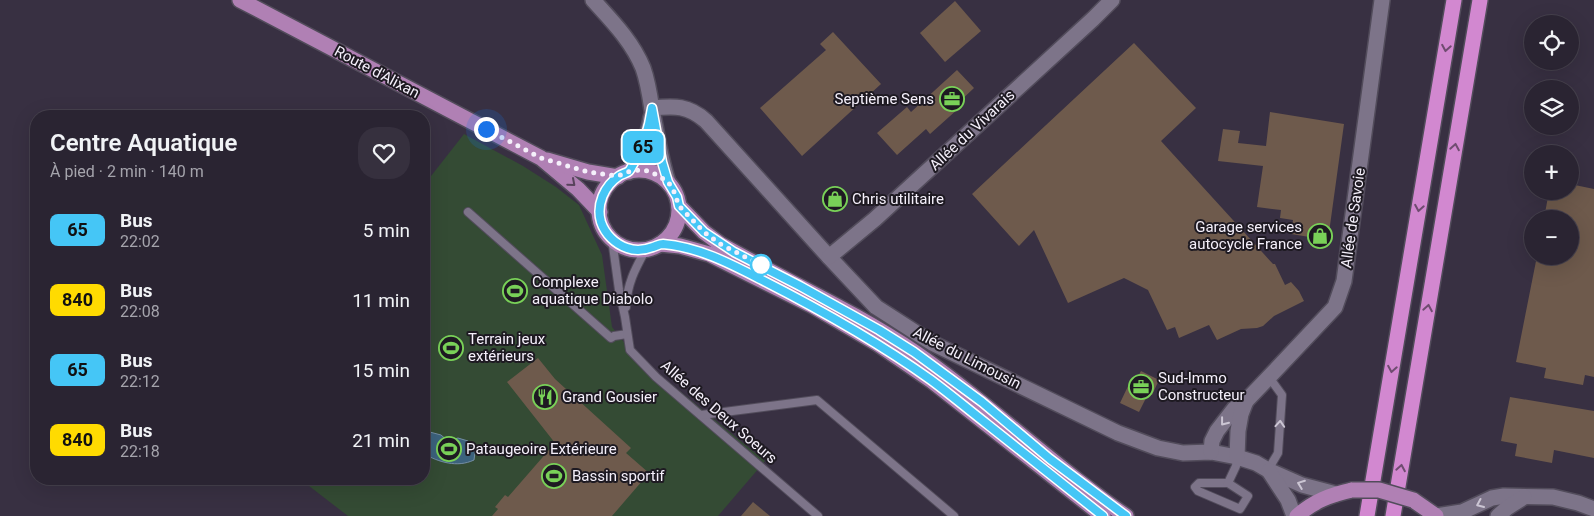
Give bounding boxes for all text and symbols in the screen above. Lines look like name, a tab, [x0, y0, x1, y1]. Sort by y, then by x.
map controls	[1524, 15, 1579, 265]
button: locate	[1524, 15, 1579, 70]
street label: Route d'Alixan	[331, 42, 423, 102]
one-way arrow	[1442, 44, 1452, 52]
button: layers	[1524, 80, 1579, 135]
street label: Allée du Vivarais	[926, 86, 1018, 174]
office icon: Septième Sens	[939, 86, 965, 112]
place label: Septième Sens	[834, 90, 934, 108]
your location	[474, 117, 499, 142]
button: heart	[358, 127, 410, 179]
text: Centre Aquatique	[50, 129, 237, 157]
line badge: 65	[620, 131, 666, 163]
text: 65	[633, 136, 653, 157]
one-way arrow	[1450, 143, 1460, 152]
button: +	[1524, 145, 1579, 200]
text: À pied · 2 min · 140 m	[50, 162, 204, 181]
street label: Allée de Savoie	[1337, 167, 1369, 269]
one-way arrow	[566, 178, 575, 186]
shop icon: Chris utilitaire	[822, 186, 848, 212]
place label: Chris utilitaire	[852, 190, 944, 208]
one-way arrow	[1415, 204, 1425, 213]
text: Bus	[120, 209, 153, 232]
button: −	[1524, 210, 1579, 265]
place label: Garage services autocycle France	[1189, 218, 1302, 253]
text: 65	[67, 219, 88, 240]
text: 5 min	[363, 219, 410, 242]
shop icon: Garage services autocycle France	[1307, 223, 1333, 249]
text: 22:02	[120, 232, 160, 251]
unlabelled marker	[750, 254, 772, 276]
place label: Complexe aquatique Diabolo	[532, 273, 653, 308]
sports icon: Complexe aquatique Diabolo	[502, 278, 528, 304]
text: Bus	[120, 279, 153, 302]
text: 840	[62, 289, 93, 310]
text: 11 min	[352, 289, 410, 312]
text: 22:08	[120, 302, 160, 321]
one-way arrow	[1423, 303, 1433, 312]
street label: Allée du Limousin	[910, 323, 1024, 393]
place label: Terrain jeux extérieurs	[468, 330, 546, 365]
sports icon: Terrain jeux extérieurs	[438, 335, 464, 361]
text: Bus	[120, 349, 153, 372]
street label: Allée des Deux Soeurs	[657, 357, 781, 467]
text: 65	[67, 359, 88, 380]
text: 15 min	[352, 359, 410, 382]
one-way arrow	[1388, 364, 1398, 373]
place label: Sud-Immo Constructeur	[1158, 369, 1245, 404]
text: 22:12	[120, 372, 160, 391]
office icon: Sud-Immo Constructeur	[1128, 374, 1154, 400]
restaurant icon: Grand Gousier	[532, 384, 558, 410]
place label: Grand Gousier	[562, 388, 657, 406]
one-way arrow	[1221, 416, 1229, 425]
text: Bus	[120, 419, 153, 442]
one-way arrow	[1274, 420, 1285, 428]
text: 840	[62, 429, 93, 450]
text: 21 min	[352, 429, 410, 452]
sports icon: Pataugeoire Extérieure	[436, 436, 462, 462]
place label: Pataugeoire Extérieure	[466, 440, 617, 458]
text: 22:18	[120, 442, 160, 461]
sports icon: Bassin sportif	[541, 463, 567, 489]
one-way arrow	[1395, 464, 1406, 472]
place label: Bassin sportif	[572, 467, 665, 485]
one-way arrow	[1297, 480, 1306, 490]
one-way arrow	[1476, 497, 1485, 508]

